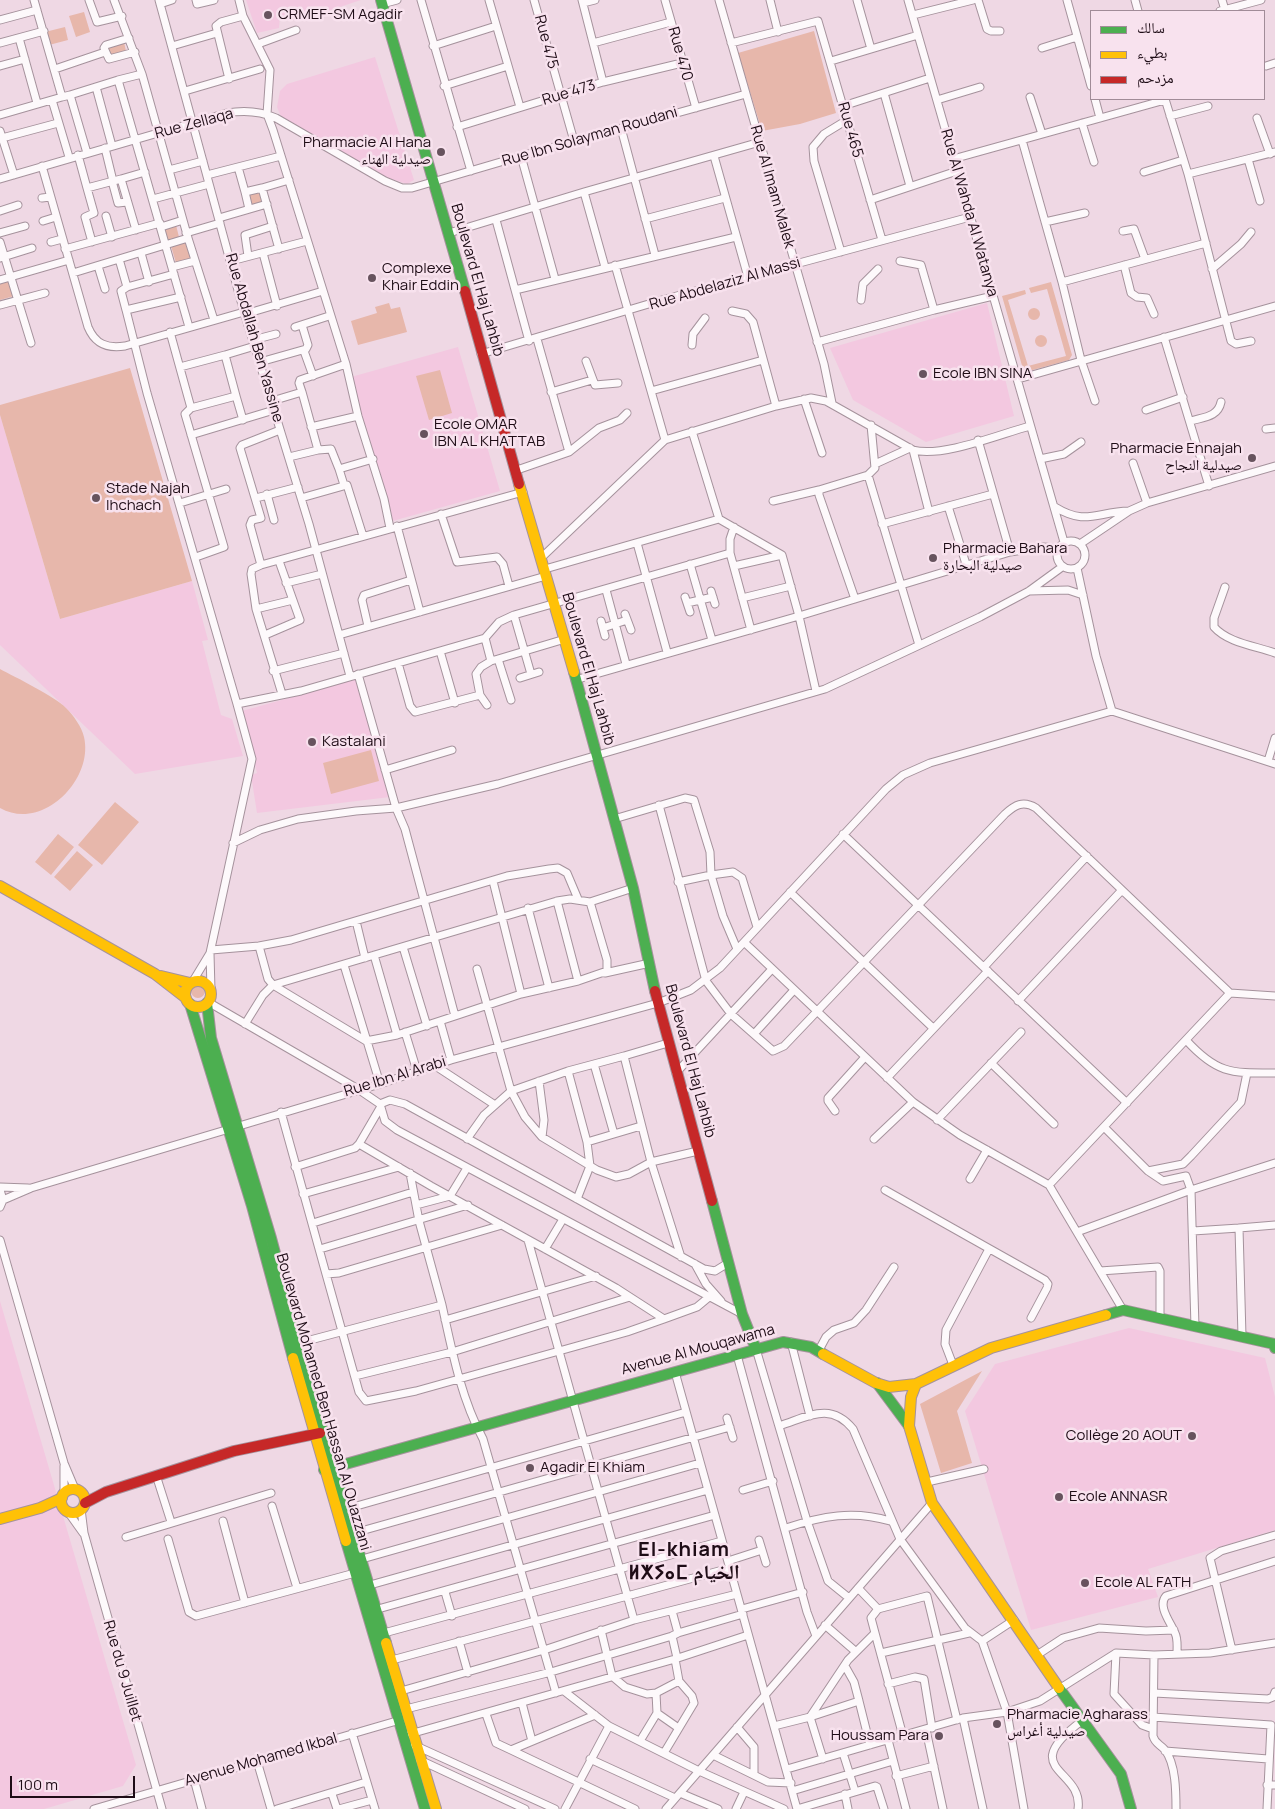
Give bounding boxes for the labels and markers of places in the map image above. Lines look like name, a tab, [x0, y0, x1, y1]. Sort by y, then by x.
place label: CRMEF-SM Agadir	[278, 6, 403, 24]
marker: CRMEF-SM Agadir	[262, 9, 274, 21]
place label: Pharmacie Al Hana صيدلية الهناء	[303, 134, 431, 169]
marker: Pharmacie Al Hana صيدلية الهناء	[435, 146, 447, 158]
place label: Complexe Khair Eddin	[382, 260, 459, 295]
marker: Complexe Khair Eddin	[366, 272, 378, 284]
place label: Ecole IBN SINA	[933, 365, 1032, 383]
marker: Ecole IBN SINA	[917, 368, 929, 380]
place label: Ecole OMAR IBN AL KHATTAB	[434, 416, 545, 451]
marker: Ecole OMAR IBN AL KHATTAB	[418, 428, 430, 440]
place label: Pharmacie Ennajah صيدلية النجاح	[1110, 440, 1242, 475]
marker: Pharmacie Ennajah صيدلية النجاح	[1246, 452, 1258, 464]
place label: Stade Najah Ihchach	[106, 480, 190, 515]
marker: Stade Najah Ihchach	[90, 492, 102, 504]
place label: Pharmacie Bahara صيدلية البحارة	[943, 540, 1067, 575]
marker: Pharmacie Bahara صيدلية البحارة	[927, 552, 939, 564]
place label: Kastalani	[322, 733, 386, 751]
marker: Kastalani	[306, 736, 318, 748]
place label: Collège 20 AOUT	[1066, 1427, 1182, 1445]
marker: Collège 20 AOUT	[1186, 1430, 1198, 1442]
place label: Agadir El Khiam	[540, 1459, 645, 1477]
marker: Agadir El Khiam	[524, 1462, 536, 1474]
place label: Ecole ANNASR	[1069, 1488, 1168, 1506]
marker: Ecole ANNASR	[1053, 1491, 1065, 1503]
place label: Ecole AL FATH	[1095, 1574, 1191, 1592]
marker: Ecole AL FATH	[1079, 1577, 1091, 1589]
place label: Pharmacie Agharass صيدلية أغراس	[1007, 1706, 1148, 1741]
marker: Pharmacie Agharass صيدلية أغراس	[991, 1718, 1003, 1730]
place label: Houssam Para	[831, 1727, 929, 1745]
marker: Houssam Para	[933, 1730, 945, 1742]

